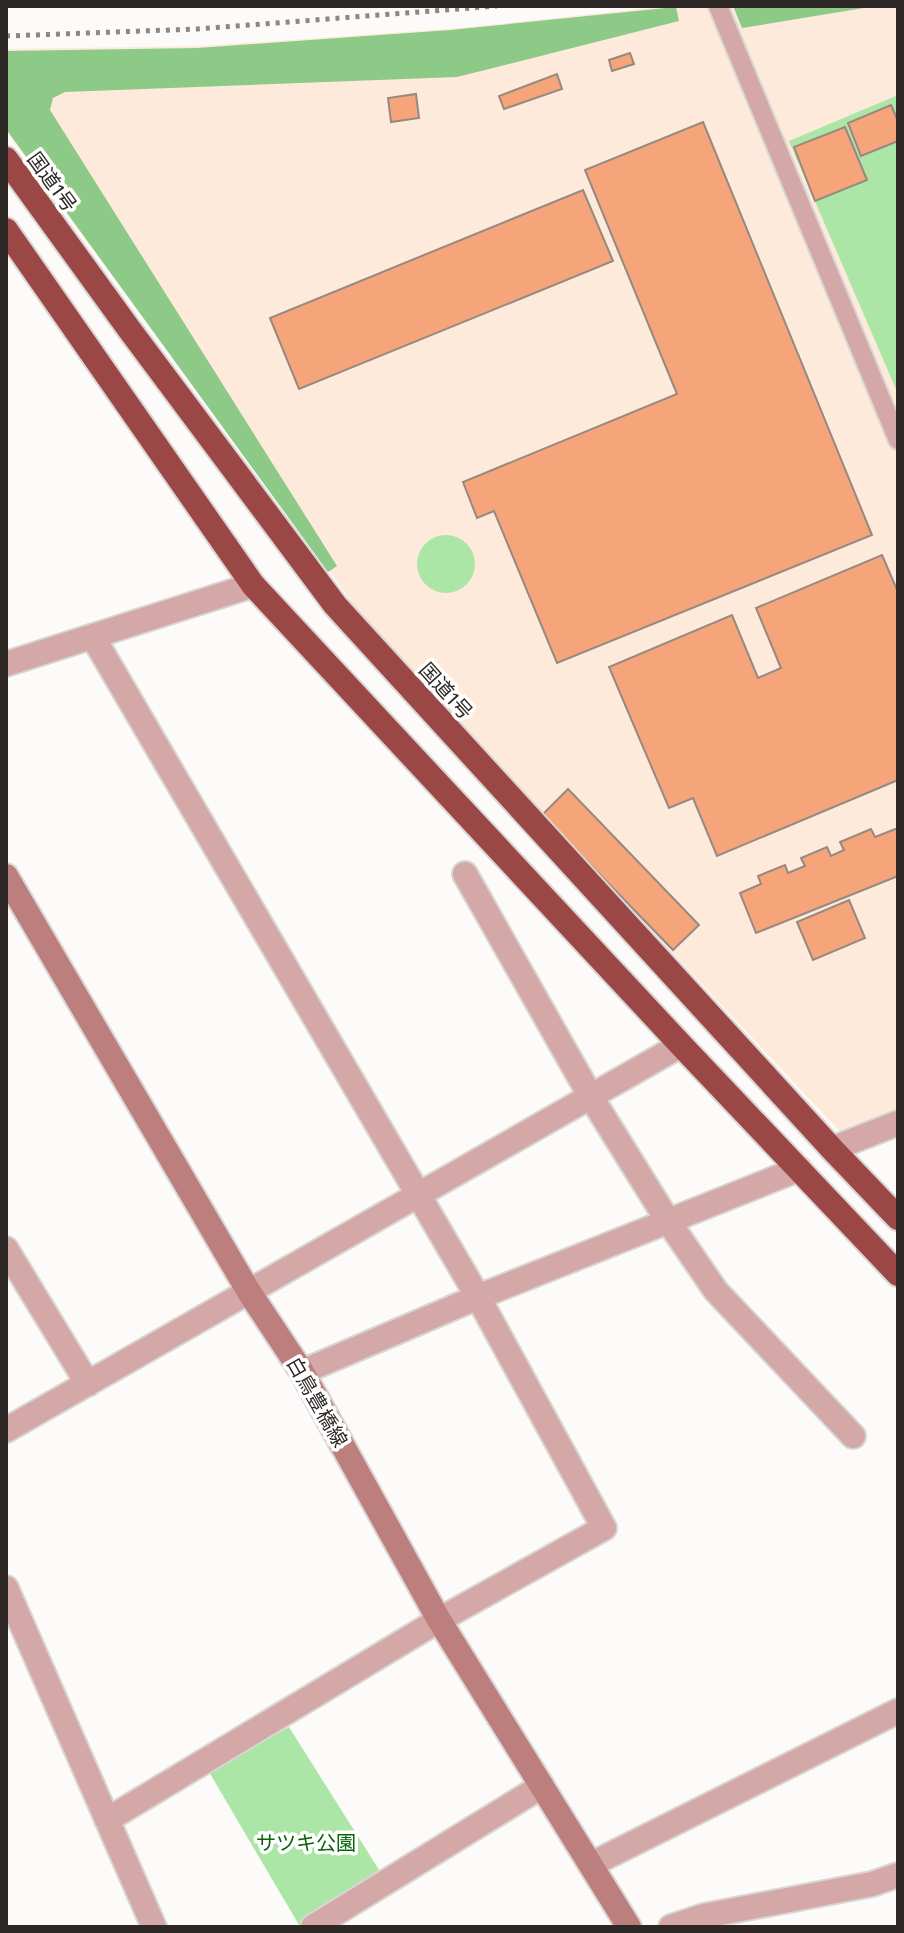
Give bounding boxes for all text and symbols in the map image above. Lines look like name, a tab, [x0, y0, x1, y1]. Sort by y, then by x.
street label: 国道1号	[22, 148, 82, 216]
street label: 国道1号	[414, 658, 478, 724]
street label: 白鳥豊橋線	[282, 1353, 352, 1451]
park label: サツキ公園	[256, 1831, 356, 1855]

